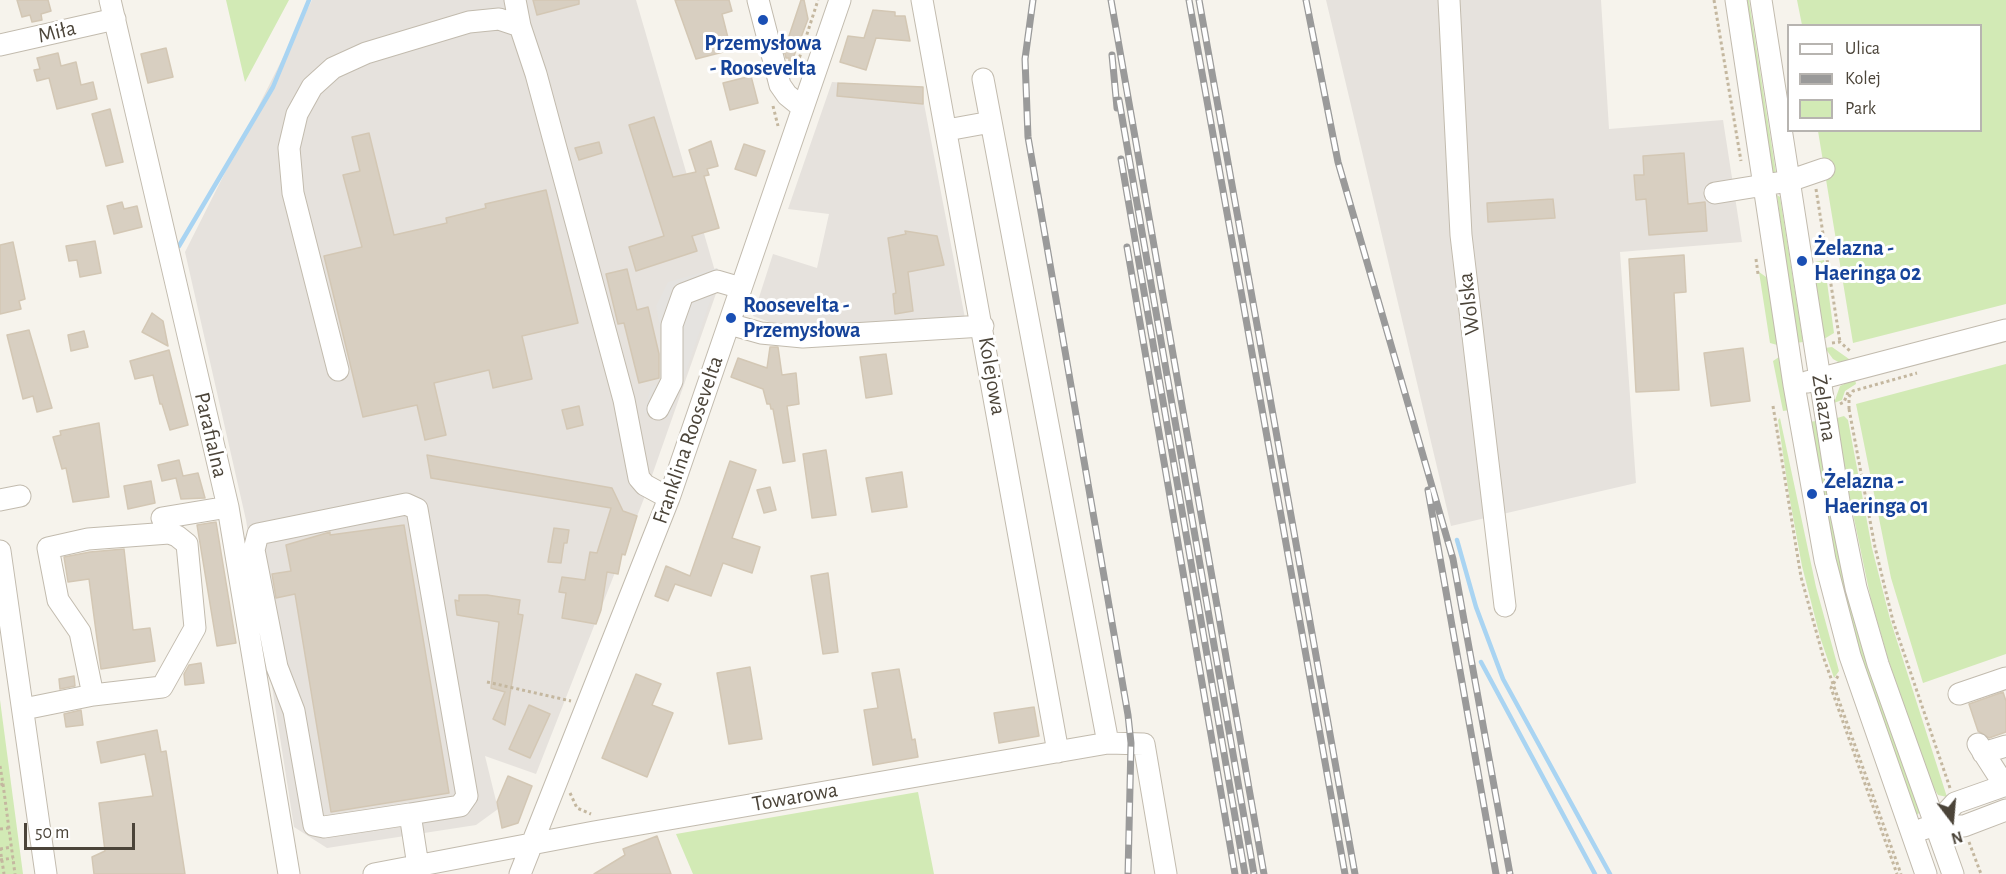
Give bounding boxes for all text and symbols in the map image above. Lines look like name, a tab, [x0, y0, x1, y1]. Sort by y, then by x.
marker: Przemysłowa - Roosevelta	[756, 13, 770, 27]
street label: Miła	[35, 15, 79, 49]
legend	[1787, 24, 1982, 132]
place label: Przemysłowa - Roosevelta	[704, 30, 822, 82]
text: Ulica	[1845, 40, 1880, 58]
text: Kolej	[1845, 70, 1881, 88]
text: Park	[1845, 100, 1876, 118]
place label: Żelazna - Haeringa 02	[1814, 235, 1921, 286]
marker: Żelazna - Haeringa 02	[1795, 254, 1809, 268]
street label: Wolska	[1452, 271, 1486, 337]
place label: Roosevelta - Przemysłowa	[743, 292, 861, 344]
marker: Roosevelta - Przemysłowa	[724, 311, 738, 325]
street label: Kolejowa	[972, 335, 1012, 417]
street label: Franklina Roosevelta	[647, 353, 729, 527]
street label: Żelazna	[1806, 373, 1842, 443]
street label: Parafialna	[188, 390, 234, 480]
place label: Żelazna - Haeringa 01	[1824, 468, 1929, 520]
marker: Żelazna - Haeringa 01	[1805, 487, 1819, 501]
street label: Towarowa	[750, 776, 840, 818]
north arrow	[1922, 790, 1982, 850]
scale bar	[27, 811, 138, 849]
text: 50 m	[35, 824, 69, 842]
text: N	[1949, 828, 1965, 847]

